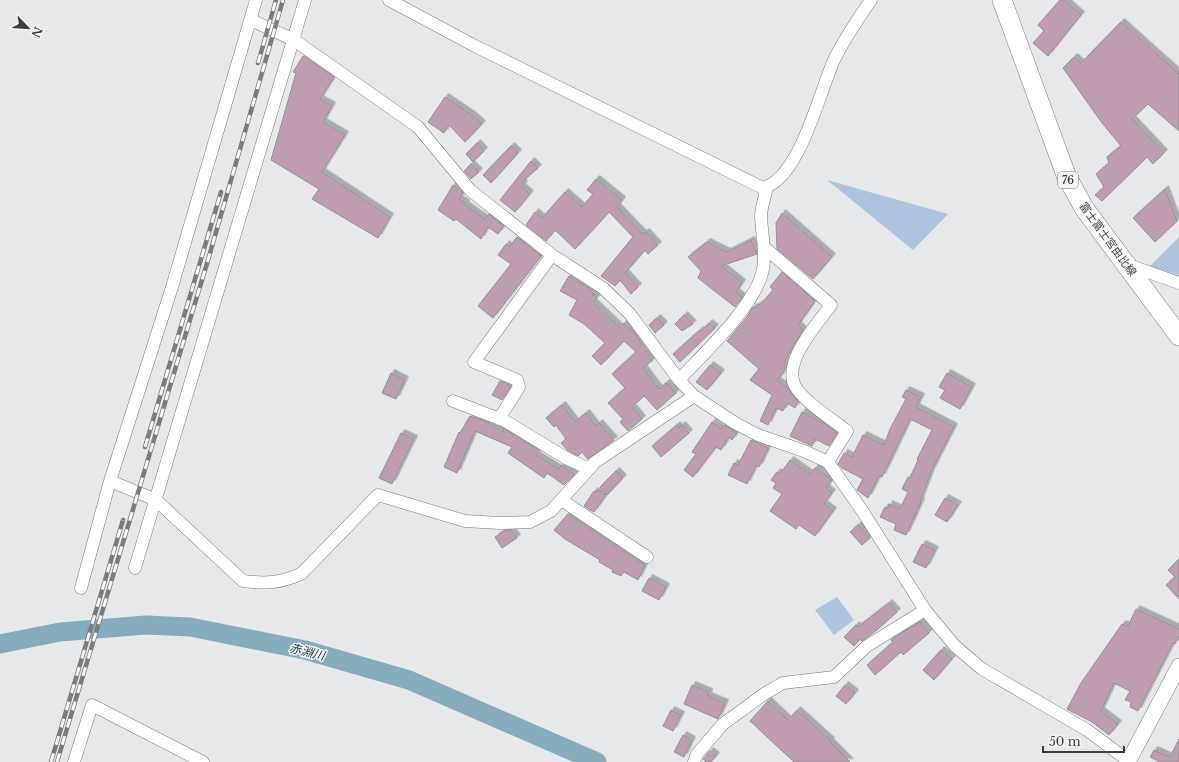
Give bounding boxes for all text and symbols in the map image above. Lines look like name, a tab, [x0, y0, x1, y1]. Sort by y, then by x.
north arrow	[8, 8, 48, 48]
text: N	[28, 25, 46, 40]
road number: 76	[1058, 172, 1078, 188]
street label: 富士富士宮由比線	[1076, 199, 1140, 279]
water label: 赤淵川	[288, 640, 328, 664]
scale bar	[1043, 728, 1124, 754]
text: 50 m	[1049, 734, 1081, 749]

